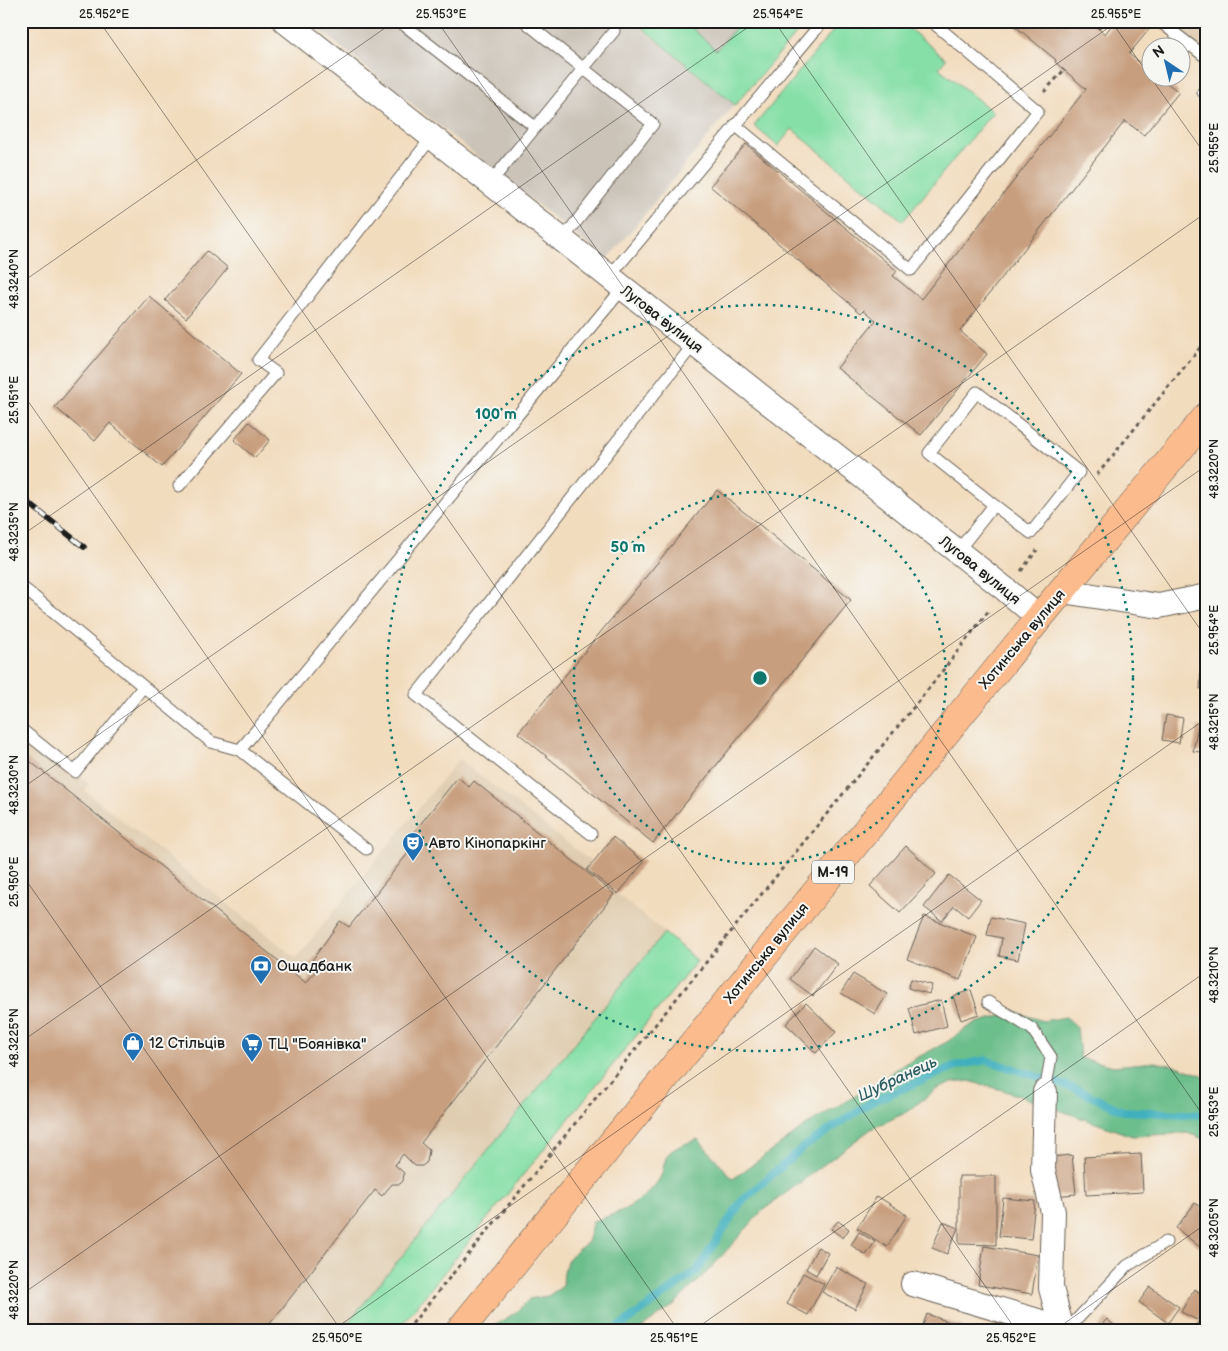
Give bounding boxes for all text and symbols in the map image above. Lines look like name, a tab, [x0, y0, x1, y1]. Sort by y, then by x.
text: 25.952°E	[79, 7, 129, 22]
text: 25.953°E	[416, 7, 466, 22]
text: 25.954°E	[753, 7, 803, 22]
text: 25.955°E	[1091, 7, 1141, 22]
north arrow	[1140, 38, 1190, 88]
text: N	[1150, 42, 1168, 62]
text: 25.955°E	[1207, 123, 1222, 173]
text: 48.3240°N	[7, 249, 22, 309]
street label: Лугова вулиця	[616, 281, 707, 357]
text: 25.951°E	[7, 376, 22, 424]
text: 100 m	[475, 405, 517, 424]
text: 48.3220°N	[1207, 439, 1222, 499]
text: 48.3235°N	[7, 502, 22, 562]
street label: Лугова вулиця	[934, 531, 1024, 609]
text: 50 m	[611, 538, 646, 557]
street label: Хотинська вулиця	[975, 585, 1070, 693]
text: 25.954°E	[1207, 605, 1222, 655]
centre of rings	[751, 669, 769, 687]
text: 48.3215°N	[1207, 694, 1222, 750]
text: 48.3230°N	[7, 755, 22, 815]
theatre icon: Авто Кінопаркінг	[401, 831, 425, 862]
place label: Авто Кінопаркінг	[428, 834, 546, 853]
text: 25.950°E	[7, 857, 22, 907]
road number: М-19	[812, 860, 854, 884]
street label: Хотинська вулиця	[720, 899, 813, 1008]
text: 48.3210°N	[1207, 946, 1222, 1004]
bank icon: Ощадбанк	[249, 954, 273, 985]
place label: Ощадбанк	[277, 957, 352, 976]
text: 48.3225°N	[7, 1008, 22, 1068]
shop icon: 12 Стільців	[121, 1031, 145, 1062]
supermarket icon: ТЦ "Боянівка"	[240, 1032, 264, 1063]
place label: 12 Стільців	[149, 1034, 225, 1053]
place label: ТЦ "Боянівка"	[268, 1035, 367, 1054]
water label: Шубранець	[855, 1053, 940, 1106]
text: 25.953°E	[1207, 1087, 1222, 1137]
text: 48.3205°N	[1207, 1198, 1222, 1258]
text: 48.3220°N	[7, 1260, 22, 1320]
text: 25.950°E	[312, 1331, 362, 1346]
text: 25.951°E	[650, 1331, 698, 1346]
text: 25.952°E	[986, 1331, 1036, 1346]

